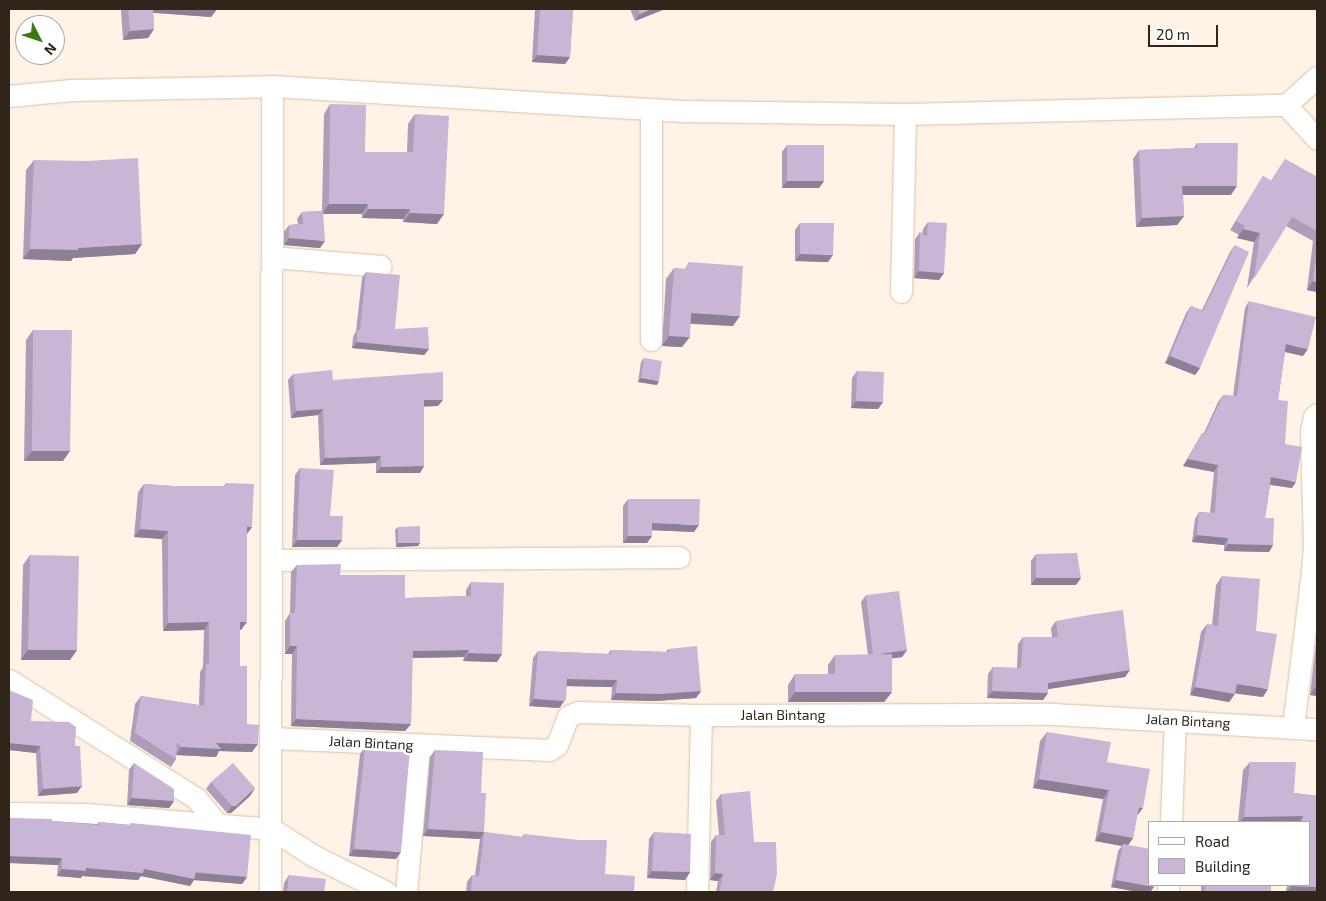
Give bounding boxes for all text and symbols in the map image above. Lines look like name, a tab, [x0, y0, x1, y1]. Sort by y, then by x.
north arrow	[15, 15, 65, 65]
scale bar	[1151, 15, 1221, 47]
text: 20 m	[1156, 25, 1190, 43]
text: N	[41, 40, 61, 59]
street label: Jalan Bintang	[741, 707, 825, 723]
street label: Jalan Bintang	[1145, 710, 1231, 732]
street label: Jalan Bintang	[328, 732, 414, 754]
legend	[1148, 821, 1311, 886]
text: Road	[1195, 832, 1230, 850]
text: Building	[1195, 857, 1250, 875]

